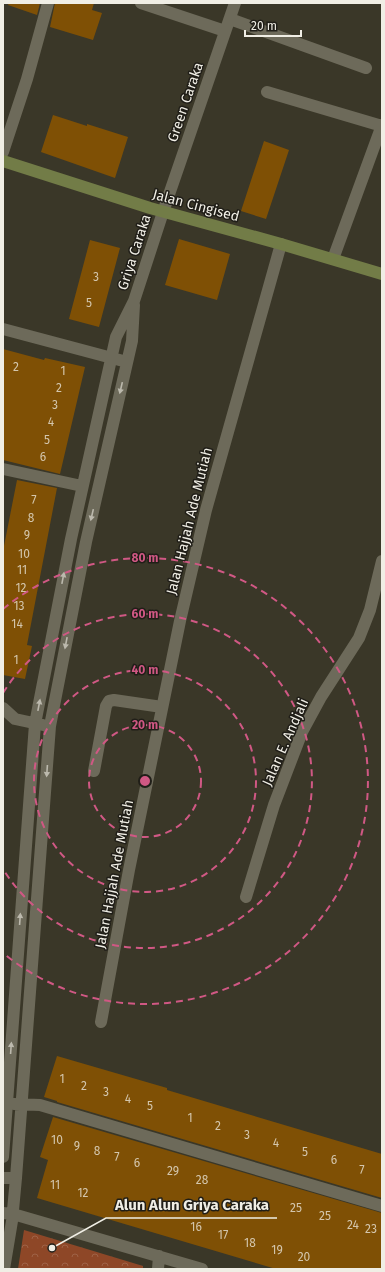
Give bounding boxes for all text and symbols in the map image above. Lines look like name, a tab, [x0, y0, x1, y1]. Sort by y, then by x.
scale bar	[245, 12, 301, 38]
text: 20 m	[251, 19, 277, 33]
street label: Green Caraka	[164, 60, 207, 144]
street label: Jalan Cingised	[151, 186, 241, 225]
street label: Griya Caraka	[114, 212, 155, 292]
house number: 3	[93, 270, 99, 284]
house number: 5	[86, 296, 92, 310]
house number: 2	[13, 360, 19, 374]
house number: 1	[60, 364, 66, 378]
house number: 2	[56, 381, 62, 395]
one-way arrow	[118, 383, 124, 395]
house number: 3	[52, 398, 58, 412]
house number: 4	[48, 415, 55, 429]
house number: 5	[44, 433, 50, 447]
street label: Jalan Hajjah Ade Mutiah	[163, 446, 216, 597]
house number: 6	[40, 450, 46, 464]
house number: 7	[31, 493, 37, 507]
one-way arrow	[88, 509, 94, 521]
house number: 8	[28, 511, 35, 525]
house number: 9	[24, 528, 30, 542]
house number: 10	[18, 547, 30, 561]
text: 80 m	[132, 551, 158, 565]
house number: 11	[17, 563, 27, 577]
one-way arrow	[61, 572, 67, 584]
house number: 12	[15, 581, 27, 595]
house number: 13	[13, 599, 25, 613]
text: 60 m	[132, 607, 158, 621]
house number: 14	[11, 617, 23, 631]
one-way arrow	[63, 636, 69, 649]
house number: 1	[13, 653, 19, 667]
text: 40 m	[132, 663, 158, 677]
street label: Jalan E. Andjali	[259, 696, 312, 789]
one-way arrow	[36, 699, 42, 712]
text: 20 m	[132, 718, 158, 732]
one-way arrow	[44, 765, 50, 777]
centre of rings	[138, 774, 152, 788]
street label: Jalan Hajjah Ade Mutiah	[92, 798, 137, 950]
one-way arrow	[17, 912, 24, 925]
one-way arrow	[7, 1042, 14, 1054]
house number: 1	[59, 1072, 65, 1086]
house number: 2	[81, 1079, 87, 1093]
house number: 3	[103, 1085, 109, 1099]
house number: 4	[125, 1092, 132, 1106]
house number: 5	[147, 1099, 153, 1113]
house number: 1	[187, 1111, 193, 1125]
house number: 2	[215, 1119, 221, 1133]
house number: 3	[244, 1128, 250, 1142]
house number: 10	[51, 1133, 63, 1147]
house number: 4	[273, 1136, 280, 1150]
house number: 9	[74, 1139, 80, 1153]
house number: 8	[94, 1144, 101, 1158]
house number: 5	[302, 1145, 308, 1159]
house number: 7	[114, 1150, 120, 1164]
house number: 6	[331, 1153, 337, 1167]
house number: 6	[134, 1156, 140, 1170]
house number: 7	[359, 1163, 365, 1177]
house number: 29	[167, 1164, 179, 1178]
house number: 28	[196, 1173, 209, 1187]
house number: 11	[50, 1178, 60, 1192]
house number: 12	[77, 1186, 89, 1200]
callout: Alun Alun Griya Caraka	[106, 1191, 277, 1218]
text: Alun Alun Griya Caraka	[114, 1196, 269, 1214]
house number: 25	[290, 1201, 302, 1215]
house number: 25	[319, 1209, 331, 1223]
house number: 24	[347, 1218, 360, 1232]
house number: 16	[190, 1220, 202, 1234]
house number: 23	[365, 1222, 377, 1236]
house number: 17	[218, 1228, 228, 1242]
house number: 18	[244, 1236, 256, 1250]
house number: 19	[271, 1243, 283, 1257]
house number: 20	[298, 1250, 311, 1264]

